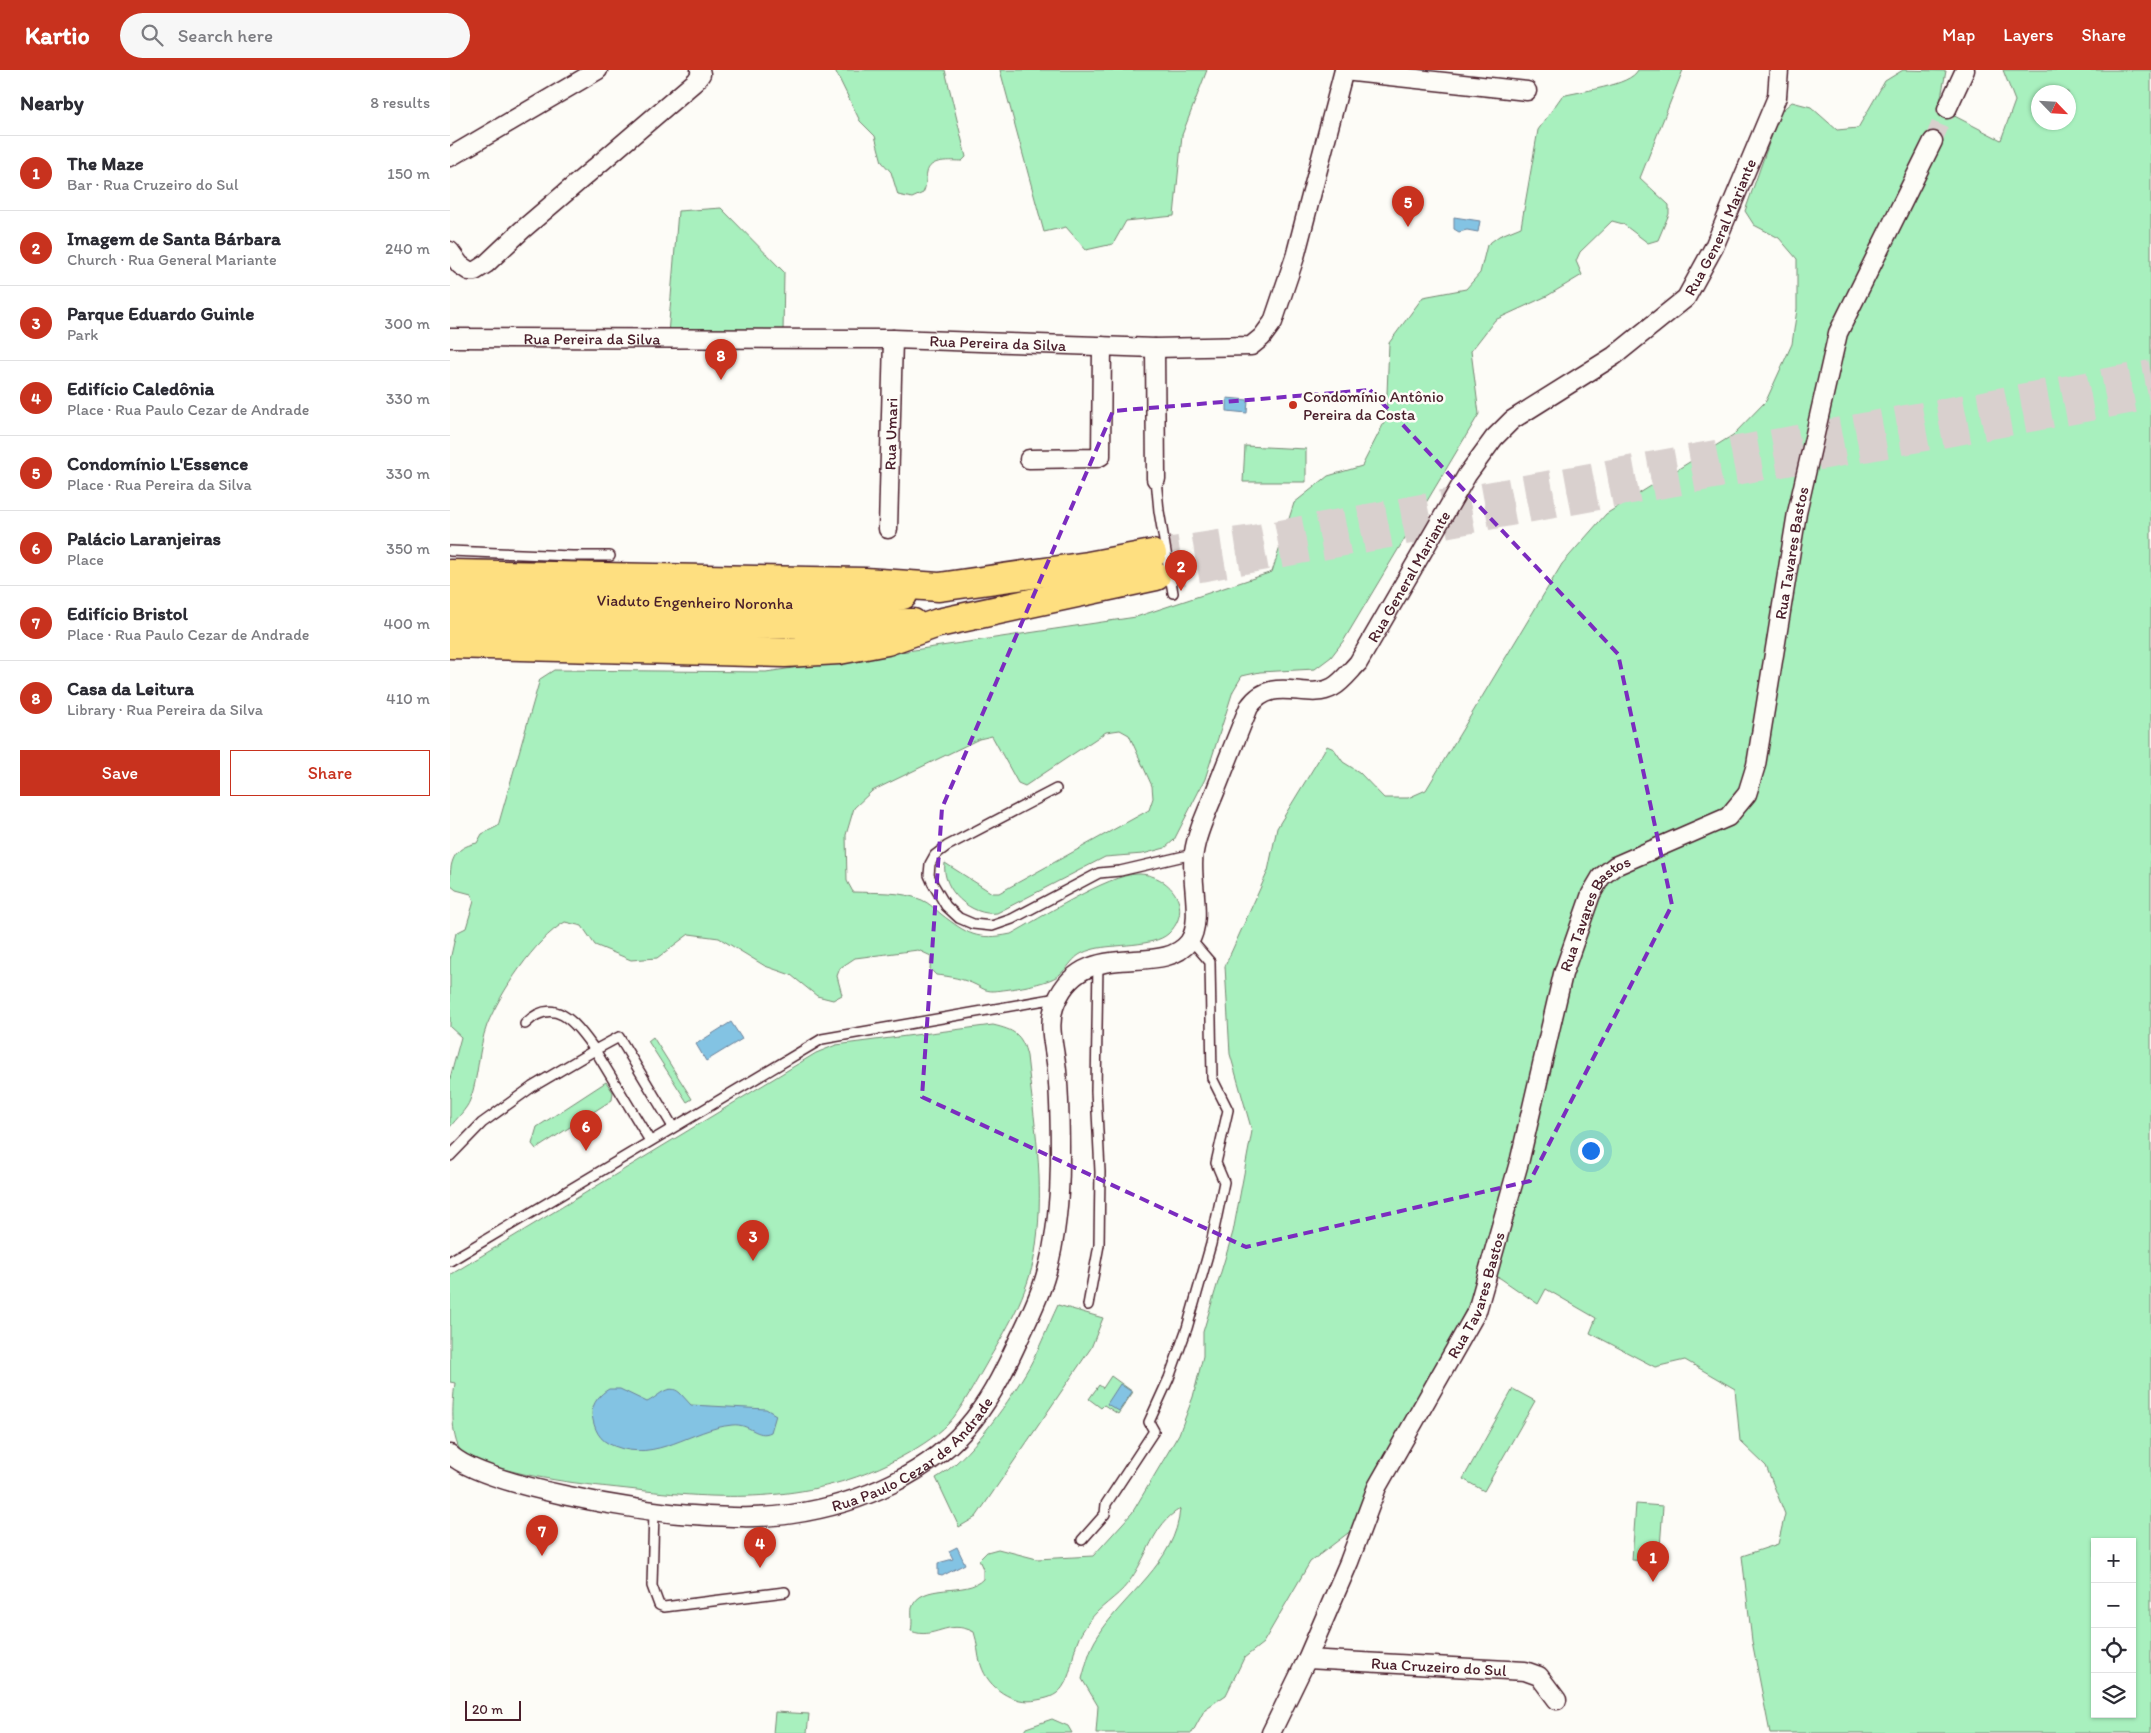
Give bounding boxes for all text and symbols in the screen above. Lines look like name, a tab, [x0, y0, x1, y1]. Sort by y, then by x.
search box	[120, 13, 470, 58]
text: Kartio	[25, 21, 90, 50]
icon: search	[138, 21, 166, 49]
text: Search here	[178, 24, 273, 47]
text: Map	[1942, 24, 1975, 46]
text: Layers	[2003, 24, 2053, 46]
text: Share	[2081, 24, 2126, 46]
north arrow	[2031, 85, 2076, 130]
text: Nearby	[20, 90, 84, 115]
text: 8 results	[370, 93, 430, 112]
text: The Maze	[67, 152, 144, 175]
street label: Rua General Mariante	[1680, 155, 1760, 299]
text: 1	[32, 164, 40, 183]
text: 150 m	[387, 164, 430, 183]
text: Bar · Rua Cruzeiro do Sul	[67, 175, 239, 194]
pin: 5	[1392, 186, 1424, 227]
text: Imagem de Santa Bárbara	[67, 227, 281, 250]
text: 2	[32, 239, 40, 258]
text: 240 m	[385, 239, 430, 258]
text: Church · Rua General Mariante	[67, 250, 277, 269]
text: Parque Eduardo Guinle	[67, 302, 254, 325]
text: 3	[32, 314, 40, 333]
text: 300 m	[385, 314, 430, 333]
text: Park	[67, 325, 98, 344]
street label: Rua Pereira da Silva	[523, 329, 661, 348]
street label: Rua Pereira da Silva	[929, 331, 1067, 355]
pin: 8	[705, 339, 737, 380]
text: Edifício Caledônia	[67, 377, 214, 400]
place label: Condomínio Antônio Pereira da Costa	[1303, 387, 1444, 424]
text: 4	[31, 389, 41, 408]
text: 330 m	[386, 389, 430, 408]
street label: Rua Umari	[881, 398, 901, 471]
marker: Condomínio Antônio Pereira da Costa	[1287, 399, 1299, 411]
text: Place · Rua Paulo Cezar de Andrade	[67, 400, 309, 419]
text: Condomínio L'Essence	[67, 452, 248, 475]
text: 5	[32, 464, 40, 483]
text: 330 m	[386, 464, 430, 483]
text: Place · Rua Pereira da Silva	[67, 475, 252, 494]
street label: Rua Tavares Bastos	[1771, 485, 1813, 621]
street label: Rua General Mariante	[1363, 507, 1455, 646]
text: Palácio Laranjeiras	[67, 527, 221, 550]
text: 6	[32, 539, 40, 558]
text: 350 m	[386, 539, 430, 558]
text: Place	[67, 550, 104, 569]
pin: 2	[1165, 550, 1197, 591]
street label: Viaduto Engenheiro Noronha	[596, 590, 793, 613]
text: Edifício Bristol	[67, 602, 188, 625]
text: 7	[32, 614, 40, 633]
text: 400 m	[384, 614, 430, 633]
text: Place · Rua Paulo Cezar de Andrade	[67, 625, 309, 644]
text: Casa da Leitura	[67, 677, 194, 700]
text: 8	[32, 689, 40, 708]
text: 410 m	[386, 689, 430, 708]
text: Library · Rua Pereira da Silva	[67, 700, 263, 719]
button: Save	[20, 750, 220, 796]
button: Share	[230, 750, 430, 796]
street label: Rua Tavares Bastos	[1556, 852, 1633, 974]
pin: 6	[570, 1110, 602, 1151]
your location	[1578, 1138, 1604, 1164]
pin: 3	[737, 1220, 769, 1261]
street label: Rua Tavares Bastos	[1443, 1230, 1509, 1362]
street label: Rua Paulo Cezar de Andrade	[829, 1394, 997, 1516]
pin: 7	[526, 1515, 558, 1556]
pin: 4	[744, 1527, 776, 1568]
map controls	[2091, 1538, 2136, 1718]
button: +	[2091, 1538, 2136, 1583]
pin: 1	[1637, 1541, 1669, 1582]
button: −	[2091, 1583, 2136, 1628]
button: locate	[2091, 1628, 2136, 1673]
street label: Rua Cruzeiro do Sul	[1371, 1654, 1507, 1680]
button: layers	[2091, 1673, 2136, 1718]
scale bar	[465, 1698, 521, 1721]
text: 20 m	[472, 1701, 503, 1718]

